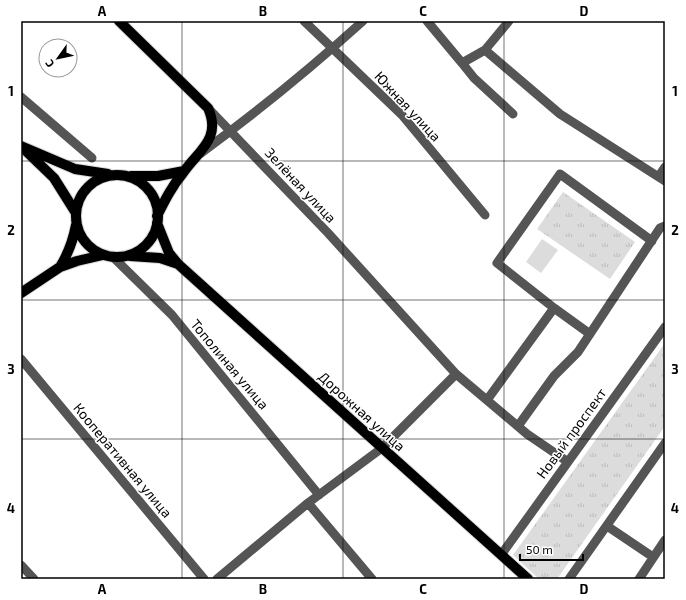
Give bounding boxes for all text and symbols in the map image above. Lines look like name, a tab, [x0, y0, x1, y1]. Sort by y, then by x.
text: A	[98, 3, 107, 19]
text: B	[259, 3, 267, 19]
text: C	[419, 3, 427, 19]
text: D	[580, 3, 589, 19]
north arrow	[38, 38, 78, 78]
text: С	[42, 57, 56, 70]
street label: Южная улица	[371, 67, 445, 145]
text: 1	[8, 83, 14, 99]
text: 1	[672, 83, 678, 99]
street label: Зелёная улица	[262, 144, 340, 226]
text: 2	[7, 222, 15, 238]
text: 2	[671, 222, 679, 238]
street label: Тополиная улица	[187, 316, 273, 412]
text: 3	[7, 361, 15, 377]
text: 3	[671, 361, 679, 377]
street label: Дорожная улица	[315, 368, 409, 454]
street label: Новый проспект	[532, 384, 610, 482]
street label: Кооперативная улица	[70, 399, 176, 521]
text: 4	[7, 500, 15, 516]
text: 4	[671, 500, 679, 516]
scale bar	[520, 536, 583, 562]
text: 50 m	[526, 542, 553, 556]
text: A	[98, 581, 107, 597]
text: B	[259, 581, 267, 597]
text: C	[419, 581, 427, 597]
text: D	[580, 581, 589, 597]

